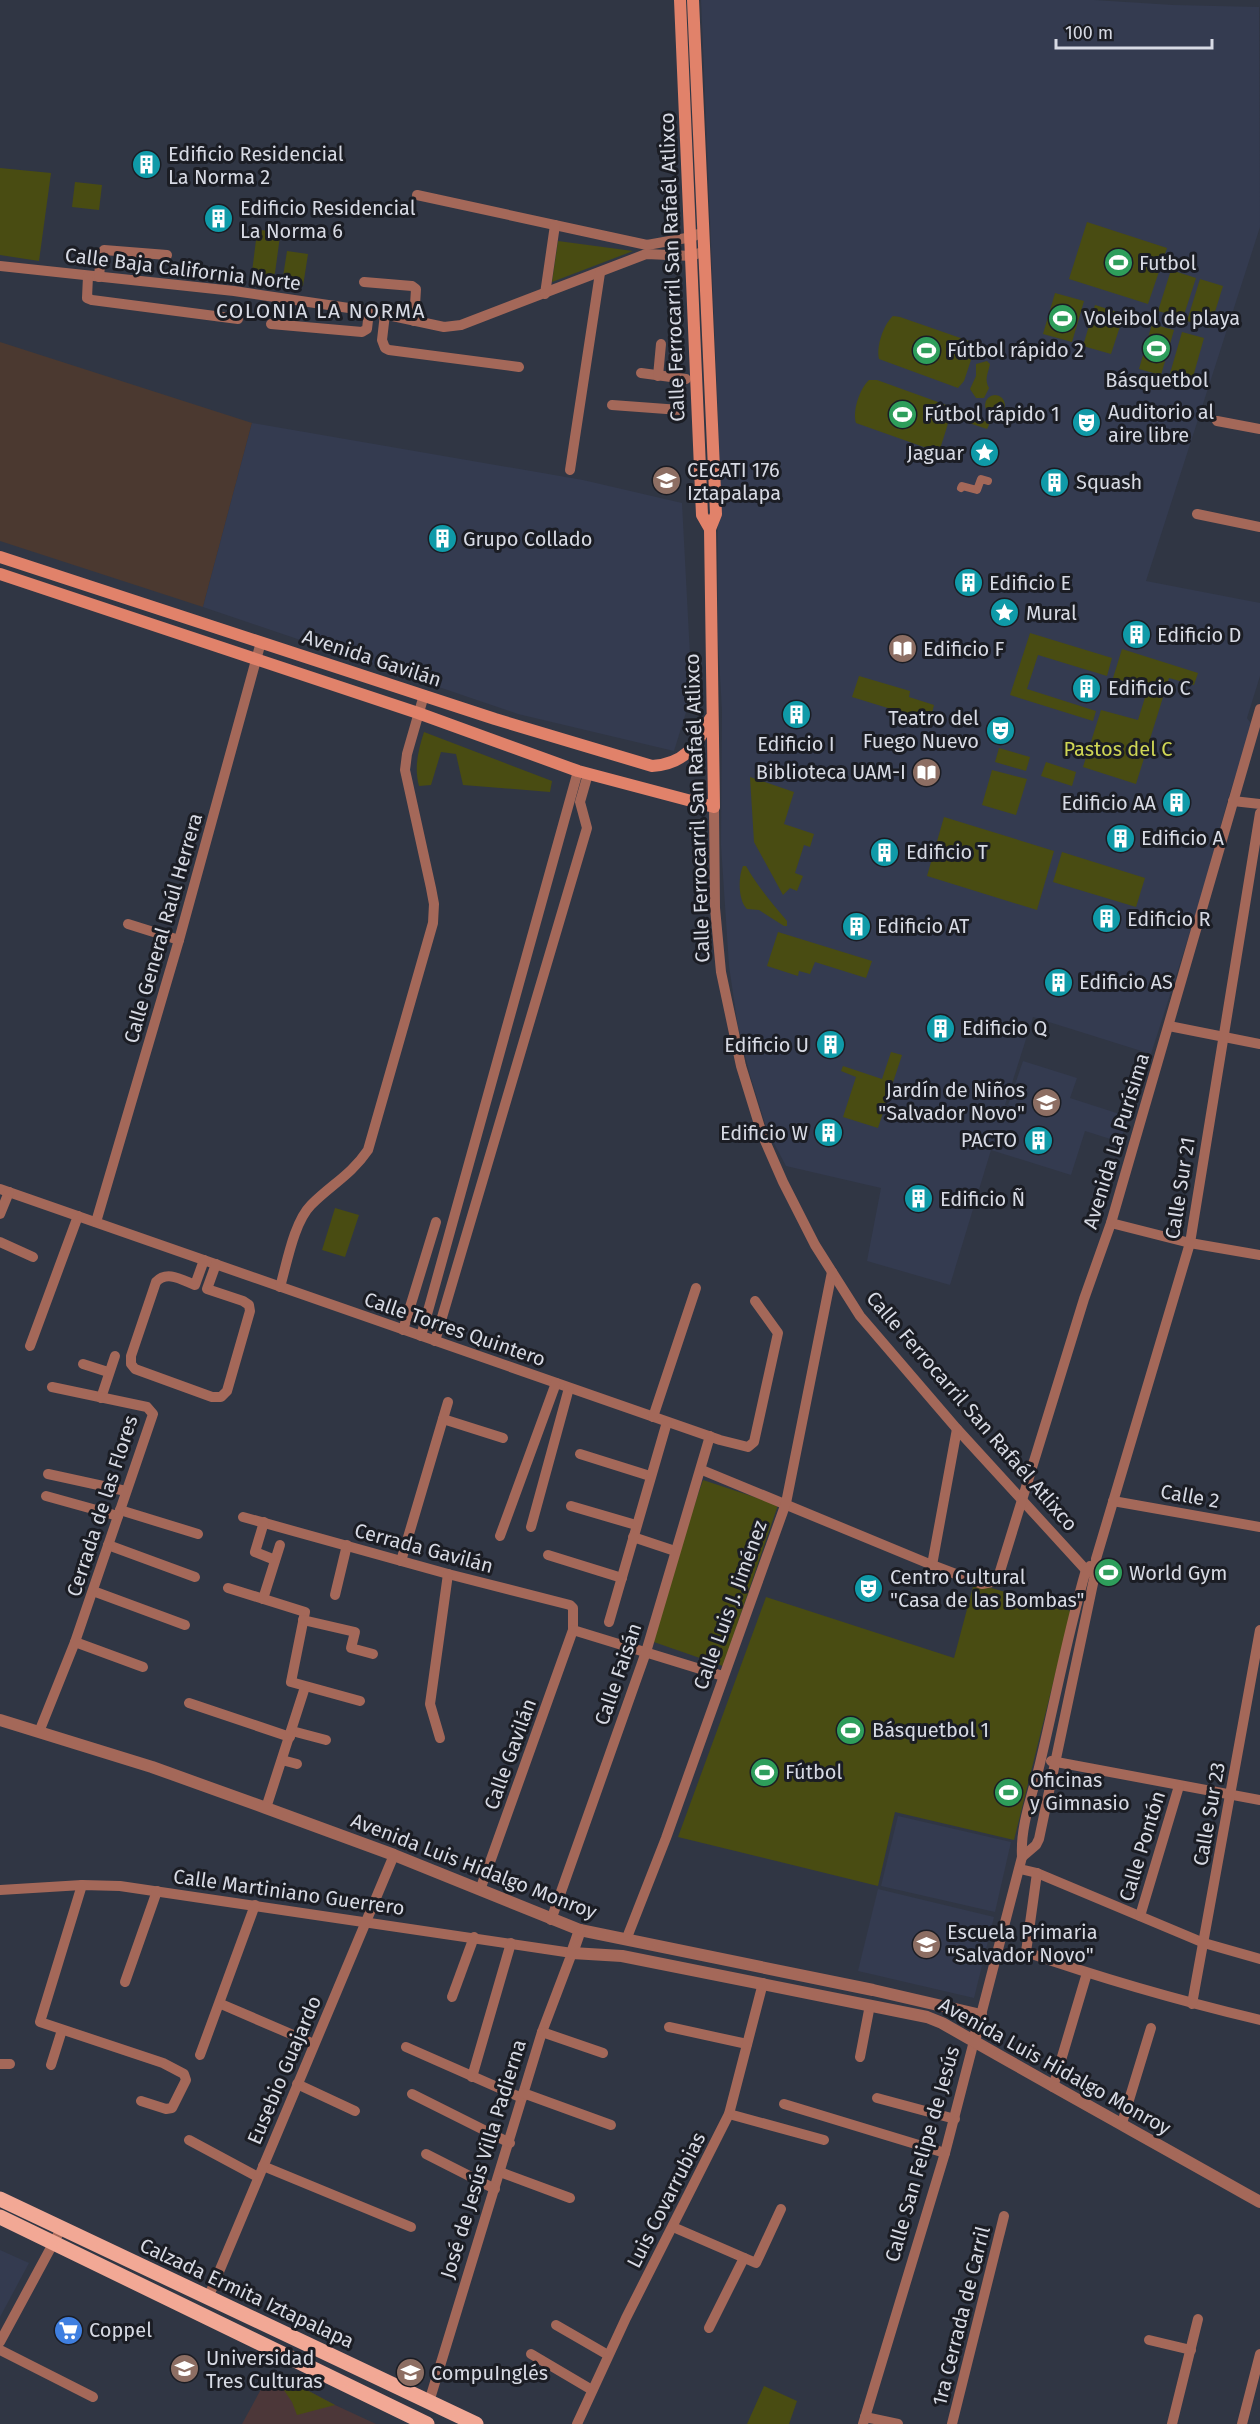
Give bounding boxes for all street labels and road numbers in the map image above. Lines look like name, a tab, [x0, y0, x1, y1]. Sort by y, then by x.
street label: Calle Ferrocarril San Rafaél Atlixco	[655, 112, 689, 422]
street label: Calle Baja California Norte	[64, 243, 302, 295]
street label: Avenida Gavilán	[299, 624, 445, 692]
street label: Calle Ferrocarril San Rafaél Atlixco	[680, 653, 714, 963]
street label: Calle General Raúl Herrera	[119, 810, 207, 1046]
street label: Avenida La Purísima	[1078, 1050, 1154, 1232]
street label: Calle Sur 21	[1160, 1135, 1200, 1241]
street label: Calle Ferrocarril San Rafaél Atlixco	[861, 1286, 1083, 1536]
street label: Calle Torres Quintero	[361, 1287, 549, 1371]
street label: Cerrada de las Flores	[61, 1412, 143, 1600]
street label: Calle 2	[1159, 1479, 1221, 1513]
street label: Calle Luis J. Jiménez	[688, 1517, 772, 1693]
street label: Cerrada Gavilán	[352, 1518, 496, 1578]
street label: Calle Faisán	[589, 1620, 647, 1728]
street label: Calle Gavilán	[479, 1695, 541, 1813]
street label: Calle Sur 23	[1188, 1760, 1230, 1868]
street label: Calle Pontón	[1114, 1788, 1170, 1904]
street label: Avenida Luis Hidalgo Monroy	[348, 1808, 601, 1924]
street label: Calle Martiniano Guerrero	[172, 1864, 406, 1920]
street label: Eusebio Guajardo	[242, 1992, 326, 2148]
street label: Avenida Luis Hidalgo Monroy	[935, 1992, 1175, 2140]
street label: José de Jesús Villa Padierna	[435, 2036, 531, 2282]
street label: Calle San Felipe de Jesús	[880, 2043, 964, 2265]
street label: Luis Covarrubias	[621, 2128, 711, 2272]
street label: 1ra Cerrada de Carril	[927, 2224, 995, 2408]
street label: Calzada Ermita Iztapalapa	[136, 2233, 358, 2353]

